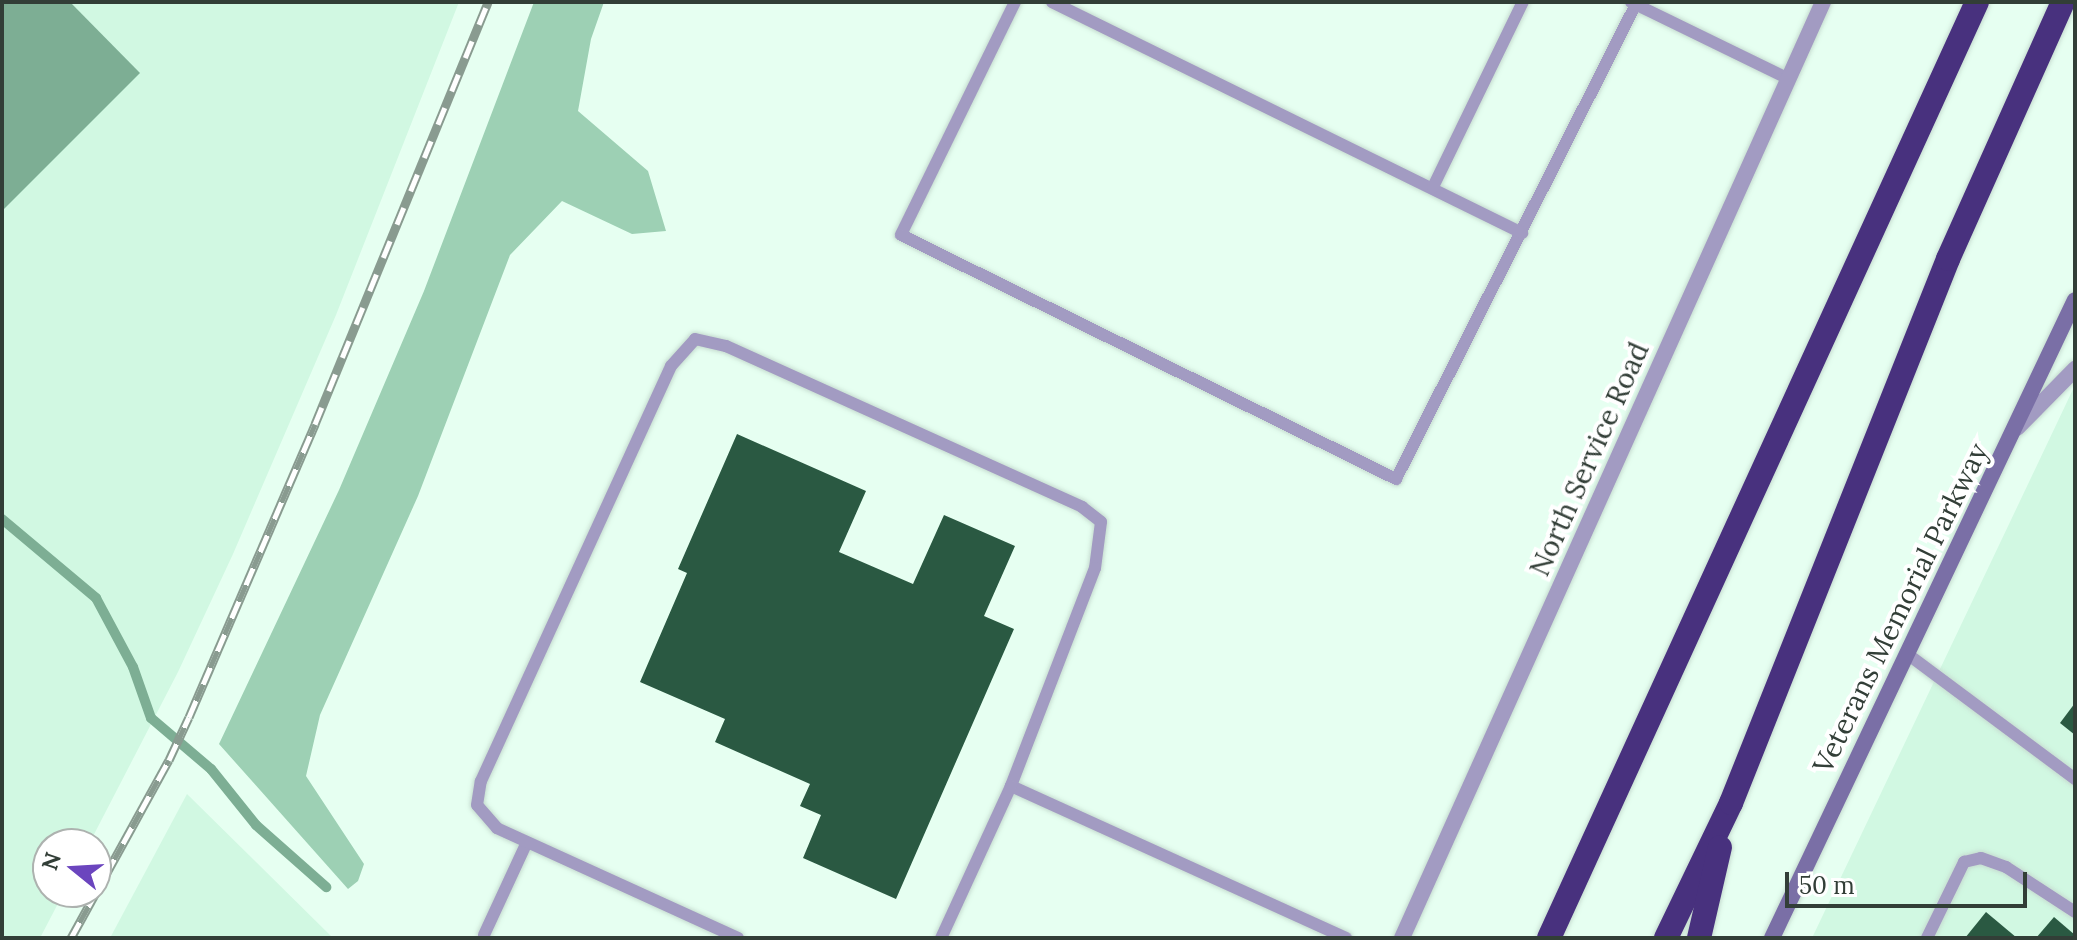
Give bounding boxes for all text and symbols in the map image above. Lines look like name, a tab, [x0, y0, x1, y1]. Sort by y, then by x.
street label: North Service Road	[1522, 337, 1656, 581]
street label: Veterans Memorial Parkway	[1805, 438, 1995, 778]
north arrow	[32, 828, 112, 908]
text: N	[35, 849, 67, 874]
scale bar	[1789, 856, 2031, 906]
text: 50 m	[1799, 870, 1855, 901]

